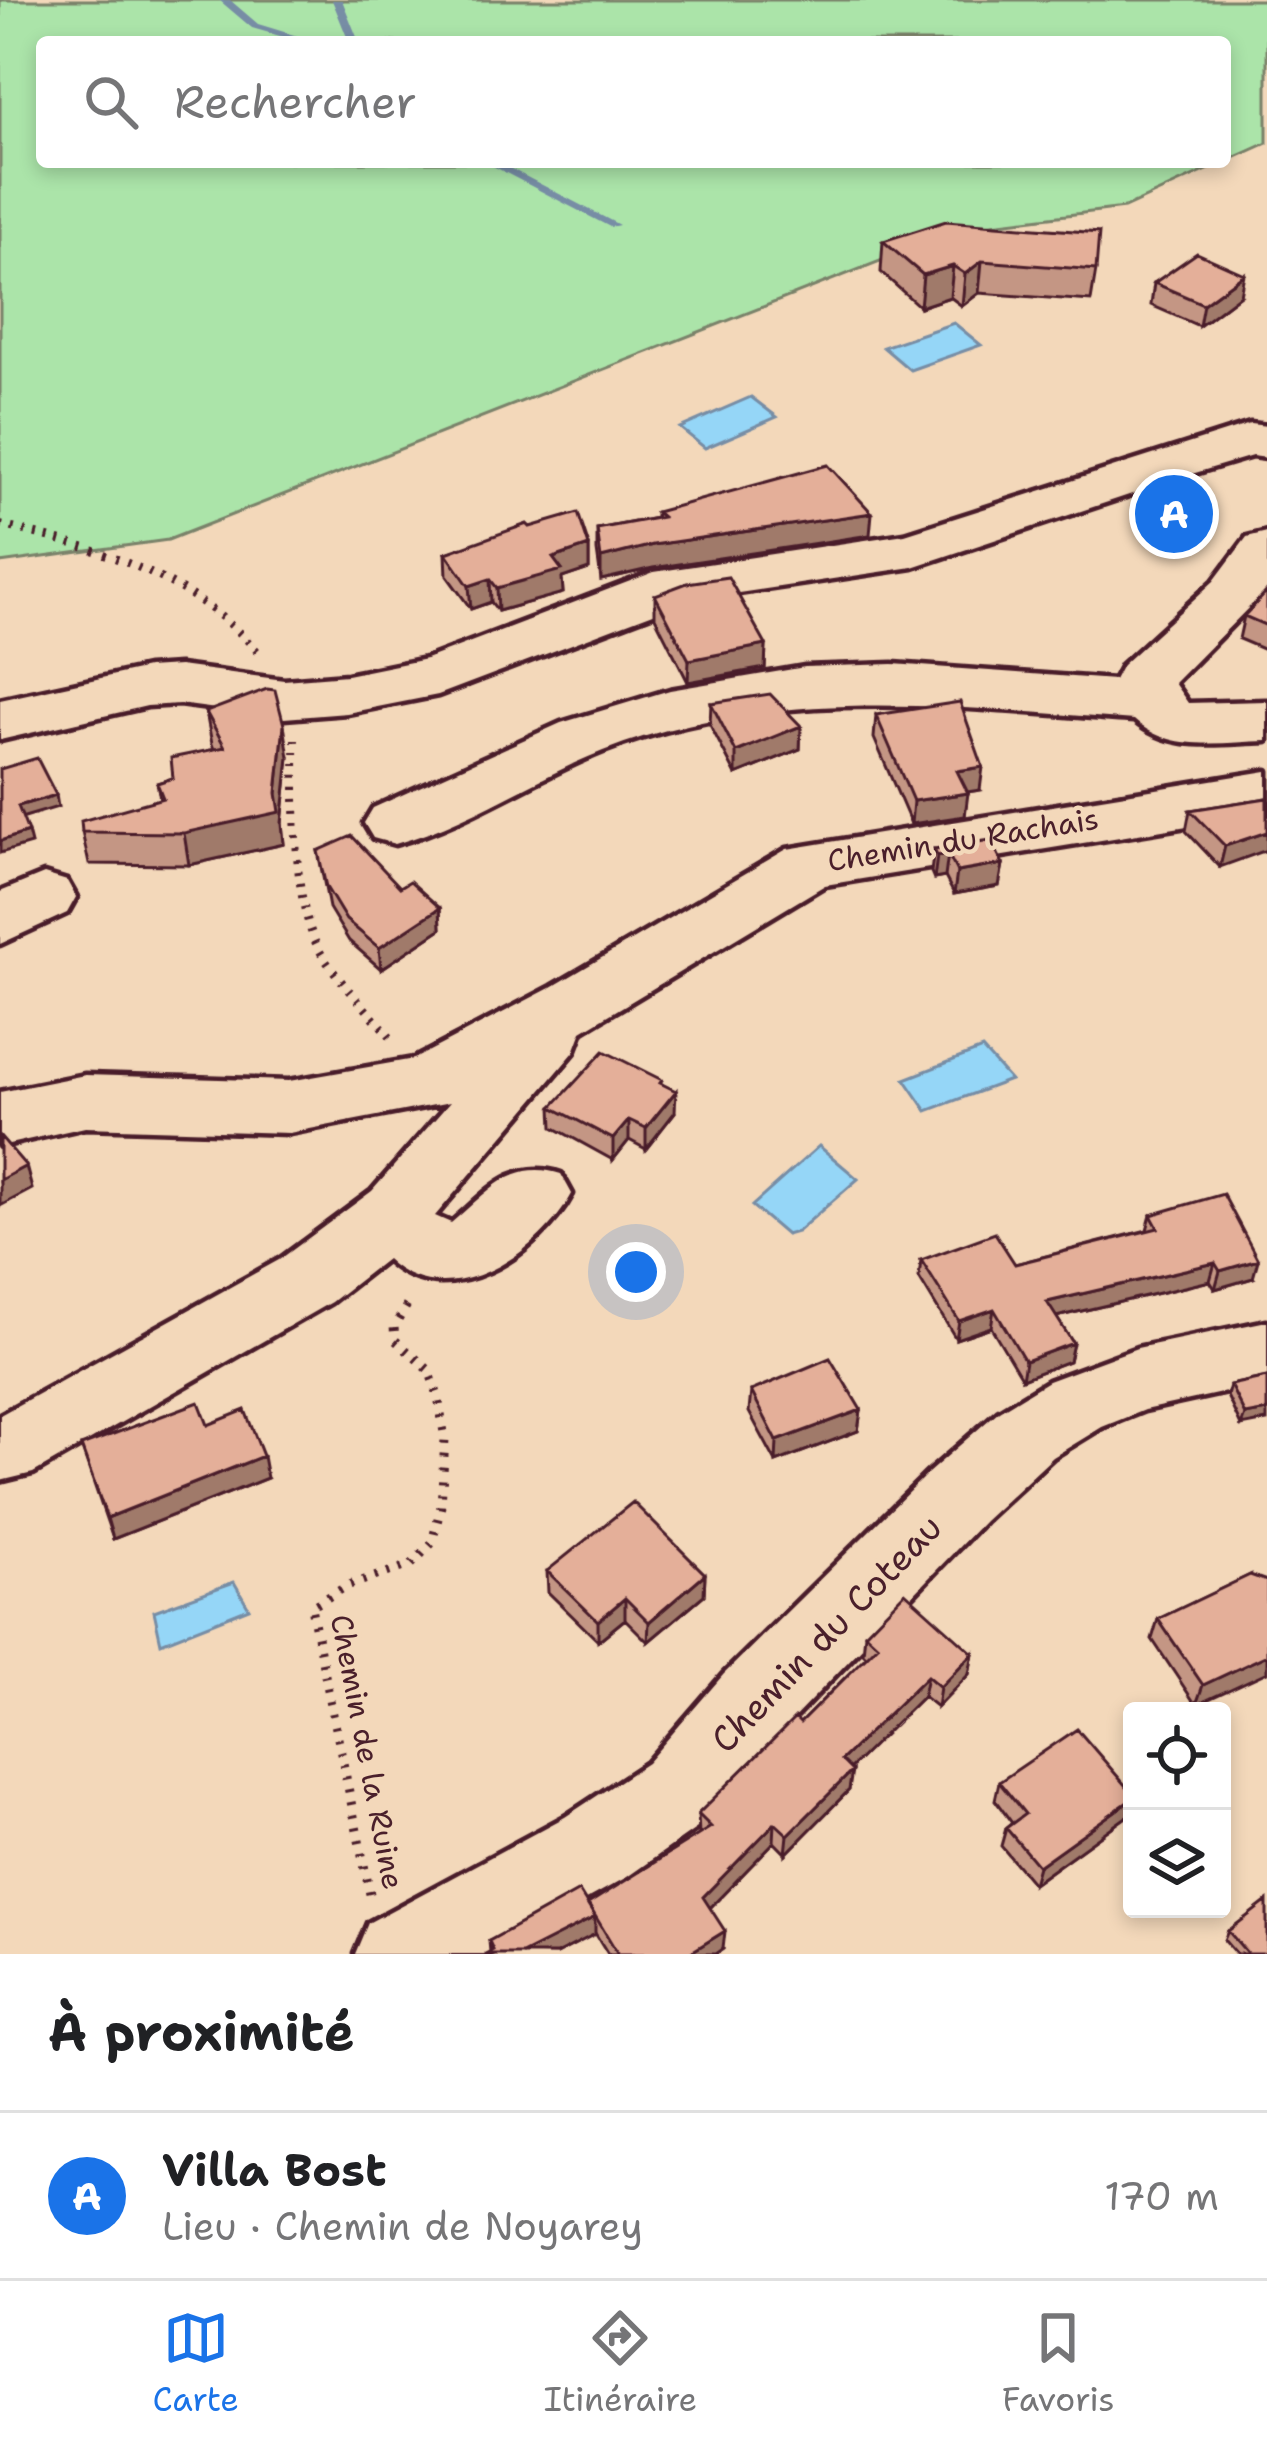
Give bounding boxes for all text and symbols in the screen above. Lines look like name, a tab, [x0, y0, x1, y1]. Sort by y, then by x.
search box	[36, 36, 1231, 168]
icon: search	[78, 69, 144, 135]
text: Rechercher	[174, 72, 417, 132]
pin: A	[1135, 469, 1213, 559]
street label: Chemin du Rachais	[824, 798, 1102, 881]
your location	[606, 1242, 666, 1302]
street label: Chemin du Coteau	[700, 1503, 953, 1763]
street label: Chemin de la Ruine	[321, 1611, 414, 1893]
map controls	[1123, 1702, 1231, 1918]
button: locate	[1123, 1702, 1231, 1810]
button: layers	[1123, 1810, 1231, 1918]
text: À proximité	[48, 1998, 355, 2066]
text: Villa Bost	[162, 2140, 387, 2200]
text: A	[72, 2170, 102, 2222]
text: 170 m	[1104, 2170, 1219, 2222]
text: Lieu · Chemin de Noyarey	[162, 2200, 643, 2252]
tab: Carte	[152, 2305, 239, 2422]
tab: Itinéraire	[544, 2305, 697, 2422]
tab: Favoris	[1002, 2305, 1115, 2422]

